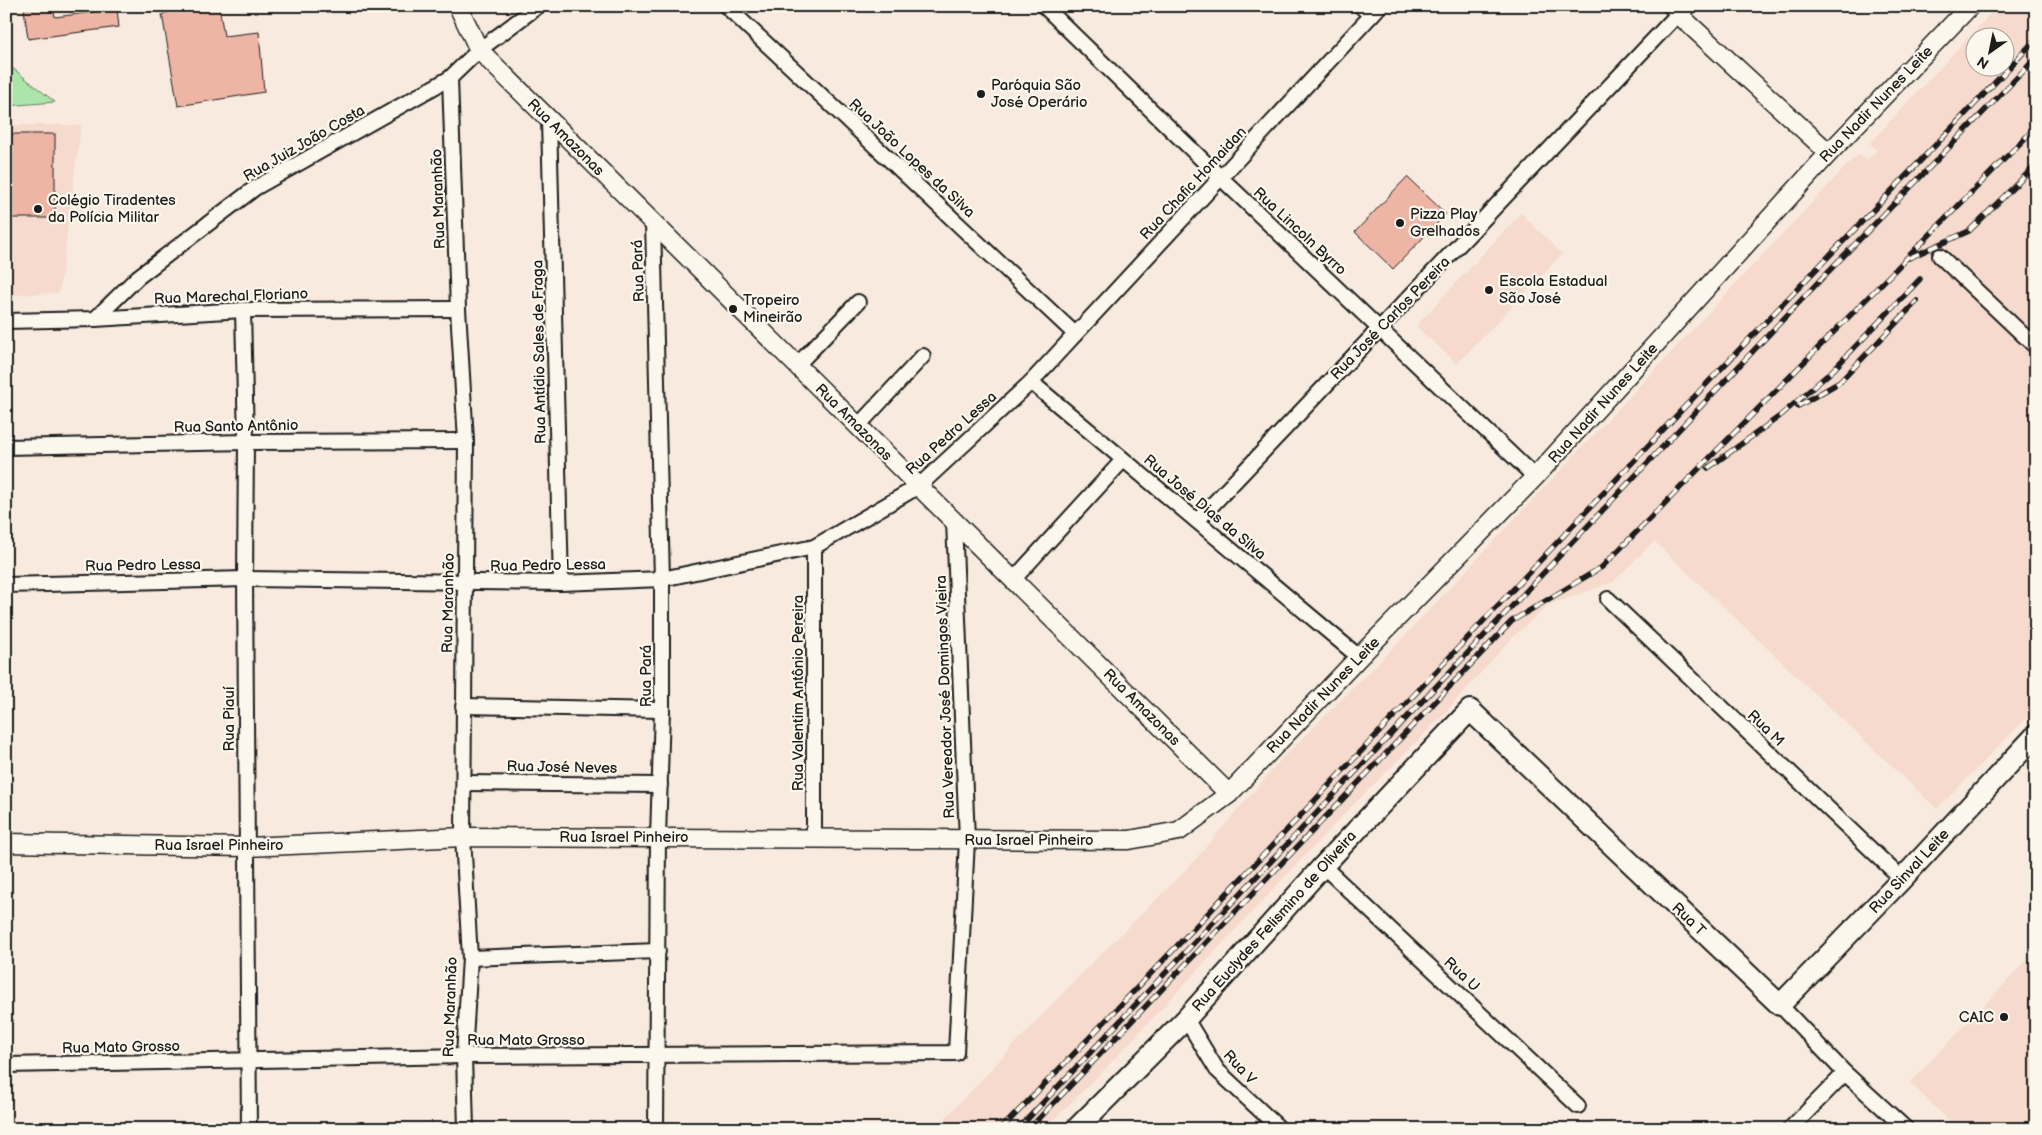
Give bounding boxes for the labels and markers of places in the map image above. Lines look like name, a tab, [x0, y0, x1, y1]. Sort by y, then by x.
place label: Paróquia São José Operário	[991, 76, 1088, 112]
marker: Paróquia São José Operário	[975, 88, 987, 100]
place label: Colégio Tiradentes da Polícia Militar	[48, 191, 176, 227]
marker: Colégio Tiradentes da Polícia Militar	[32, 203, 44, 215]
place label: Pizza Play Grelhados	[1410, 205, 1481, 241]
marker: Pizza Play Grelhados	[1394, 217, 1406, 229]
place label: Escola Estadual São José	[1499, 272, 1607, 308]
marker: Escola Estadual São José	[1483, 284, 1495, 296]
place label: Tropeiro Mineirão	[743, 291, 803, 327]
marker: Tropeiro Mineirão	[727, 303, 739, 315]
place label: CAIC	[1959, 1008, 1994, 1027]
marker: CAIC	[1998, 1011, 2010, 1023]

